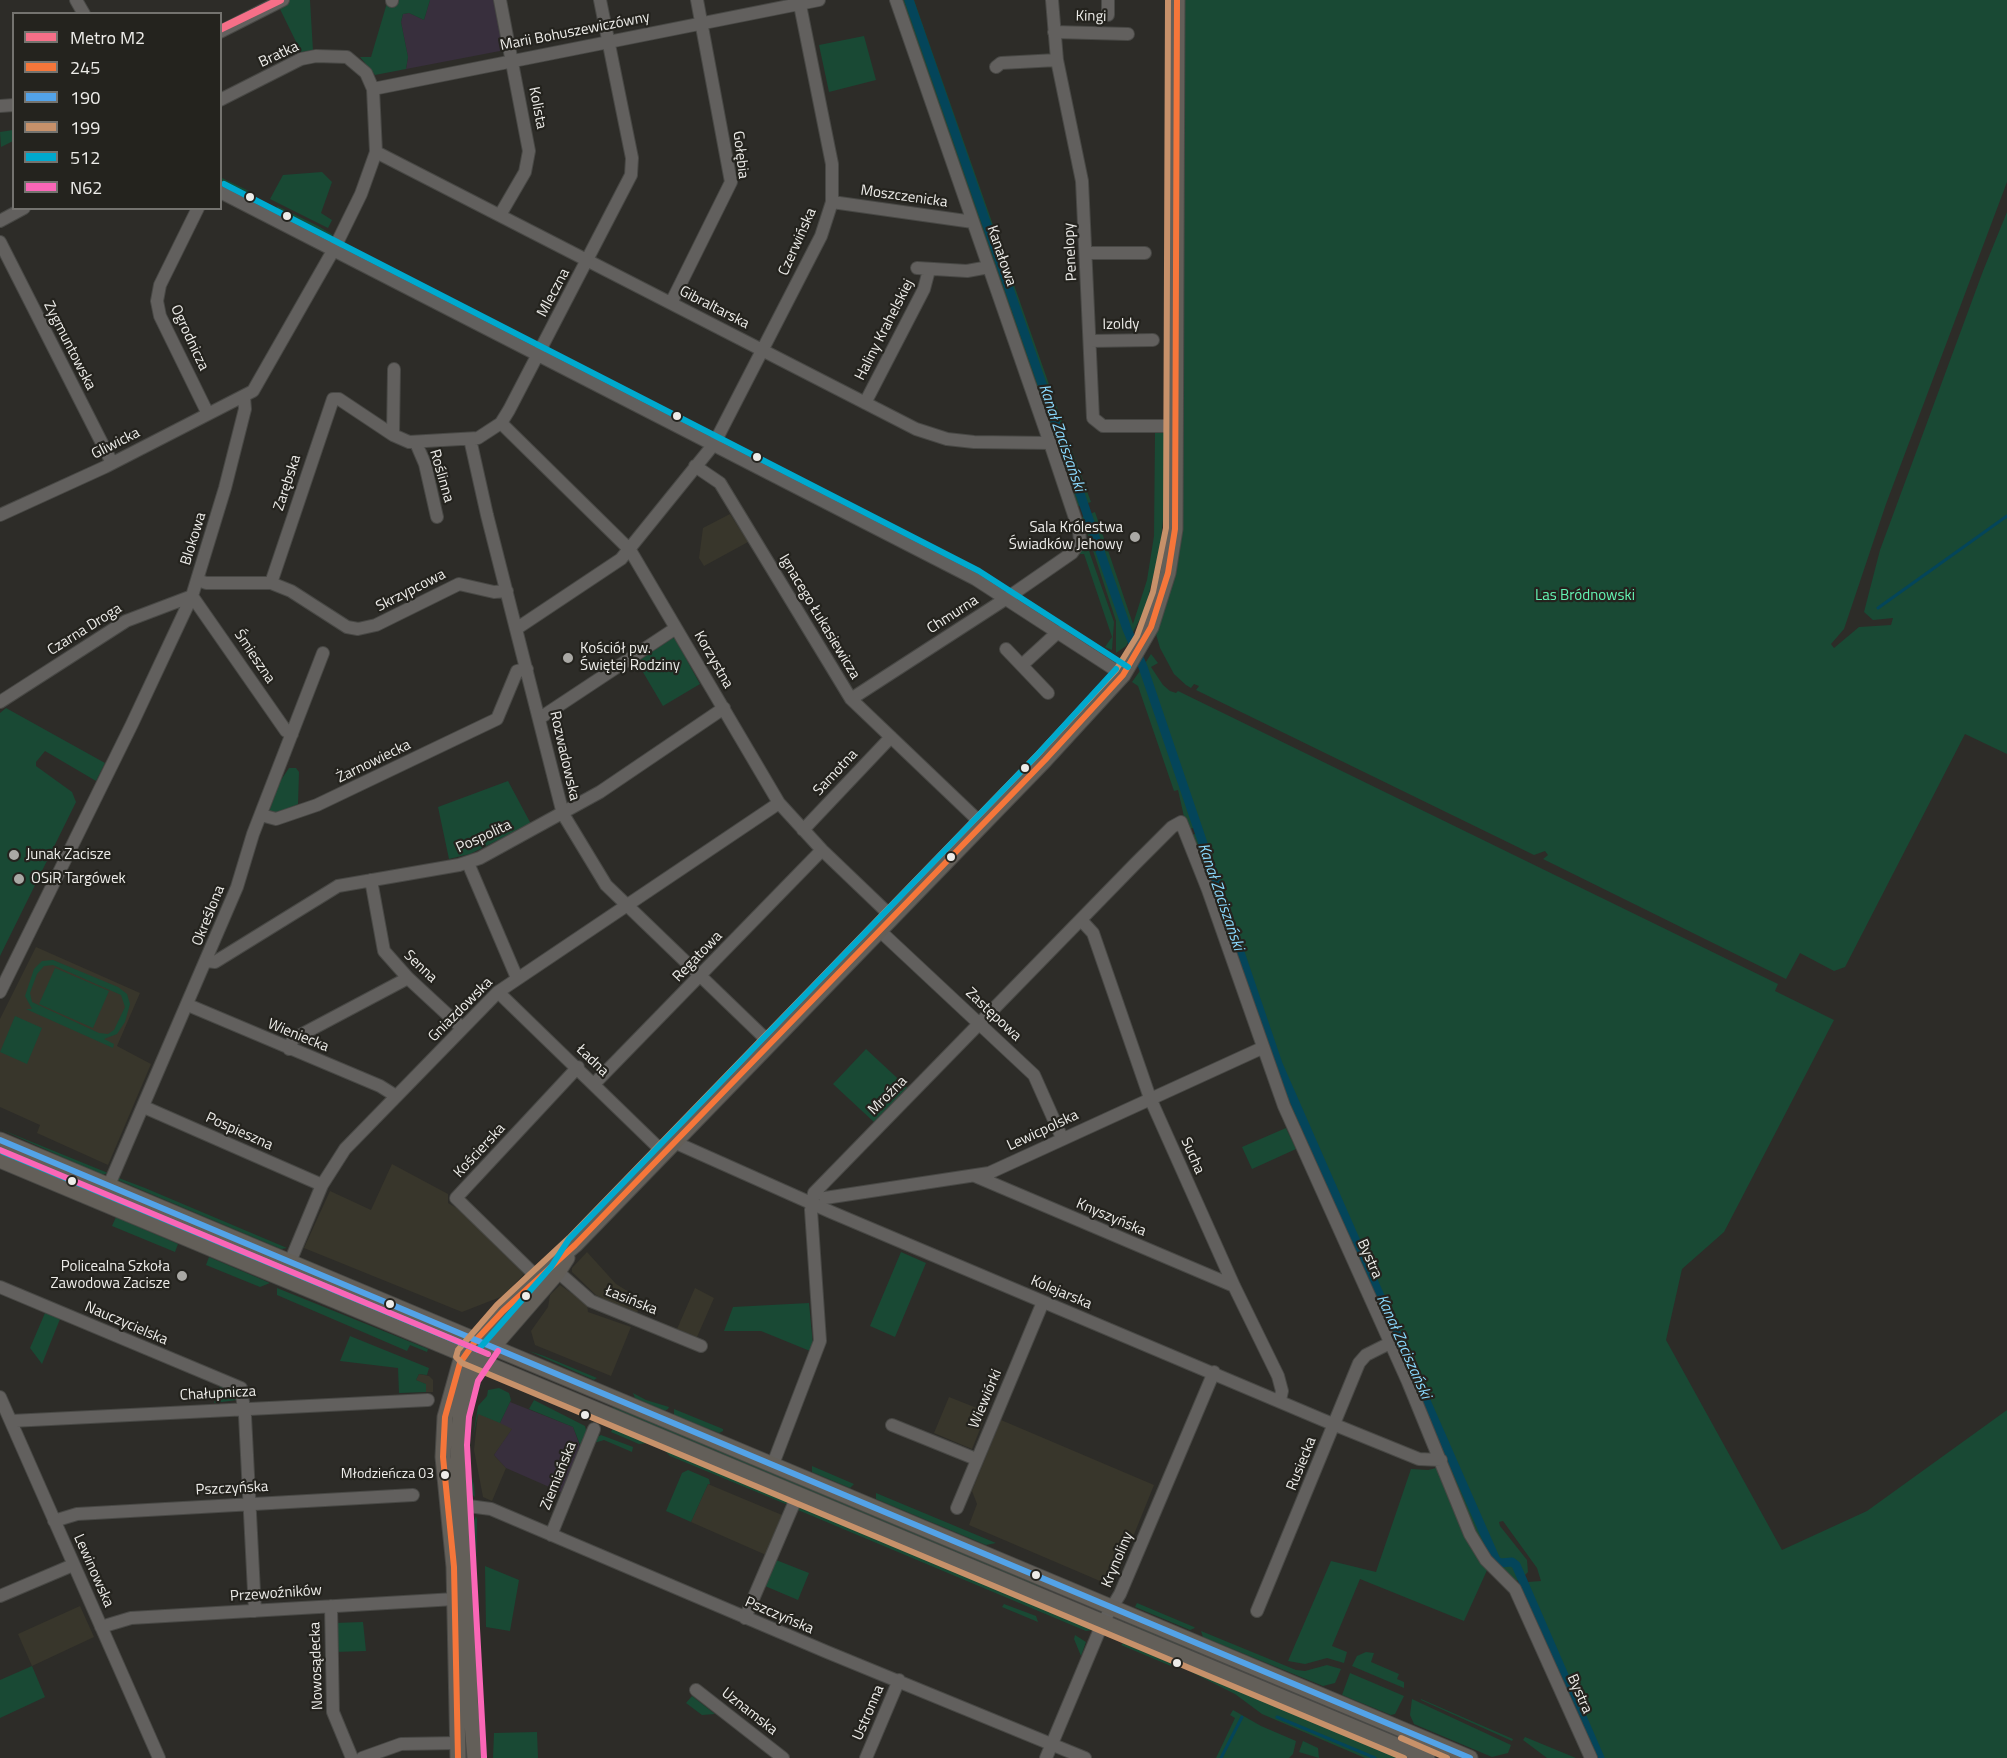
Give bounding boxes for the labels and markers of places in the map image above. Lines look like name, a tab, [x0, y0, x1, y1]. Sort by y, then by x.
unlabelled marker	[244, 191, 256, 203]
unlabelled marker	[281, 210, 293, 222]
unlabelled marker	[671, 410, 683, 422]
unlabelled marker	[751, 451, 763, 463]
place label: Sala Królestwa Świadków Jehowy	[1009, 519, 1123, 554]
marker: Sala Królestwa Świadków Jehowy	[1128, 530, 1142, 544]
place label: Kościół pw. Świętej Rodziny	[580, 640, 680, 675]
marker: Kościół pw. Świętej Rodziny	[561, 651, 575, 665]
unlabelled marker	[1019, 762, 1031, 774]
place label: Junak Zacisze	[26, 846, 111, 864]
marker: Junak Zacisze	[7, 848, 21, 862]
unlabelled marker	[945, 851, 957, 863]
place label: OSiR Targówek	[31, 870, 126, 888]
marker: OSiR Targówek	[12, 872, 26, 886]
unlabelled marker	[66, 1175, 78, 1187]
place label: Policealna Szkoła Zawodowa Zacisze	[51, 1258, 170, 1293]
marker: Policealna Szkoła Zawodowa Zacisze	[175, 1269, 189, 1283]
unlabelled marker	[520, 1290, 532, 1302]
unlabelled marker	[384, 1298, 396, 1310]
unlabelled marker	[579, 1409, 591, 1421]
place label: Młodzieńcza 03	[341, 1467, 434, 1483]
marker: Młodzieńcza 03	[439, 1469, 451, 1481]
unlabelled marker	[1030, 1569, 1042, 1581]
unlabelled marker	[1171, 1657, 1183, 1669]

